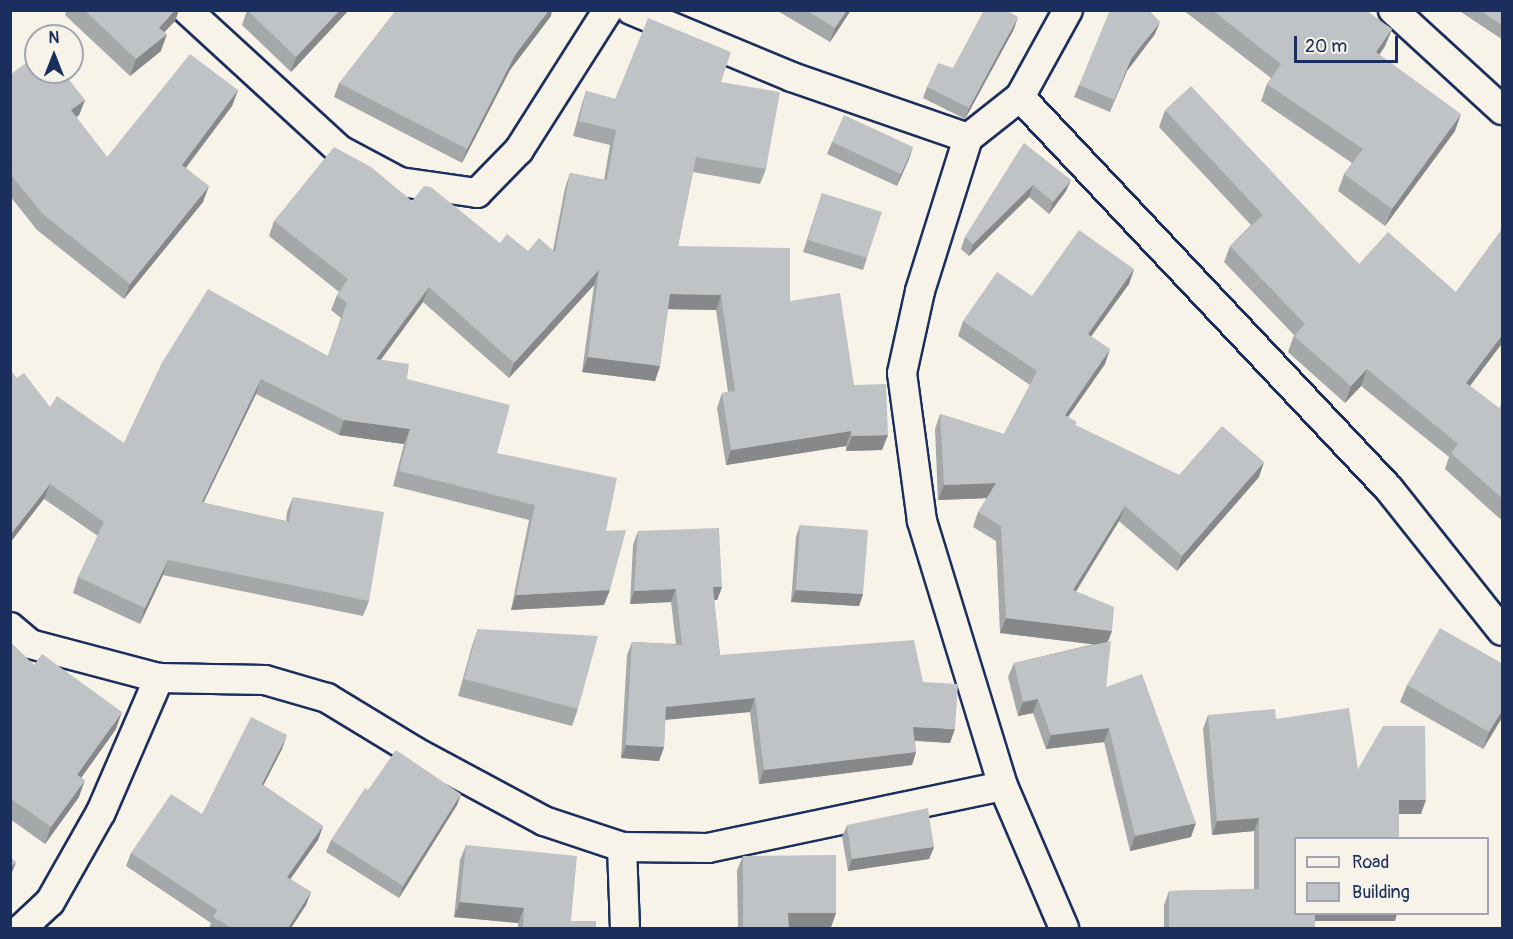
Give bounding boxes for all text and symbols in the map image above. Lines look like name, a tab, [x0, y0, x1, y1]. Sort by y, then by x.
north arrow	[24, 24, 84, 84]
scale bar	[1297, 24, 1400, 62]
text: N	[49, 28, 59, 48]
text: 20 m	[1305, 35, 1347, 58]
legend	[1294, 837, 1489, 915]
text: Road	[1352, 851, 1389, 874]
text: Building	[1352, 881, 1410, 904]

